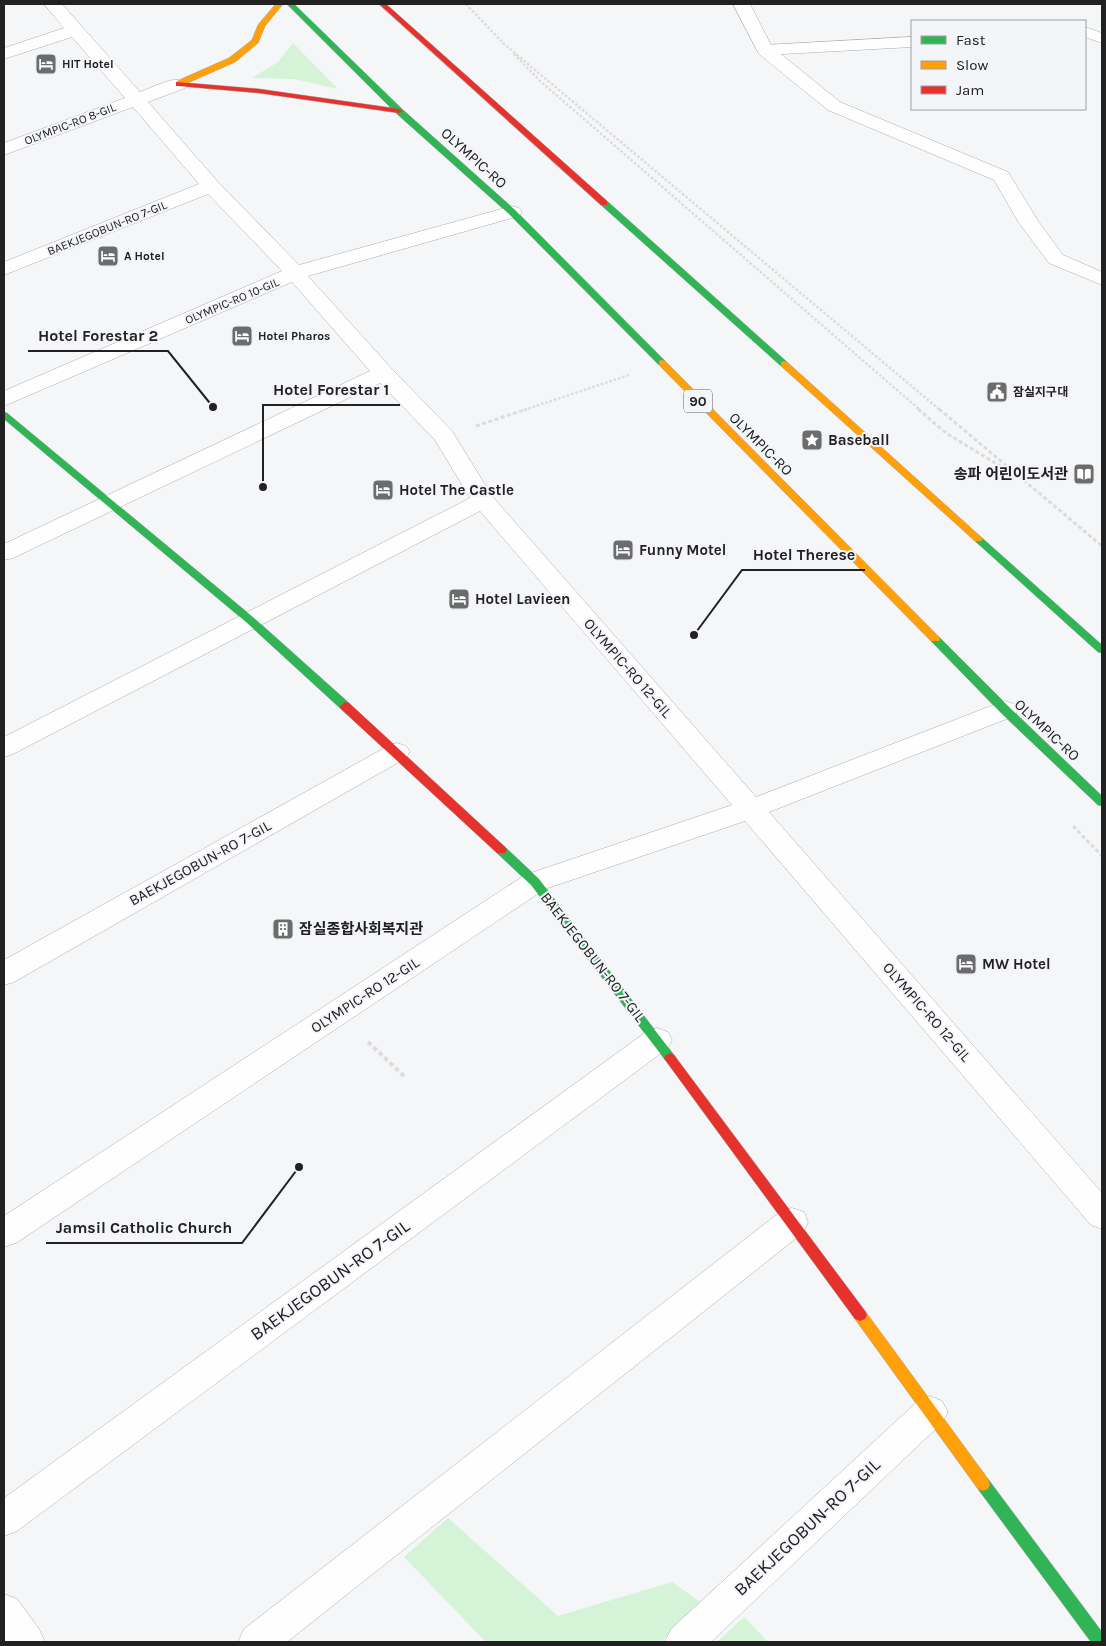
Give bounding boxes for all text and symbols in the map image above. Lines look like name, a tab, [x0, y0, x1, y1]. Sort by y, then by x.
legend	[911, 20, 1086, 110]
text: Fast	[956, 31, 986, 49]
hotel icon: HIT Hotel	[34, 52, 58, 76]
text: Slow	[956, 56, 988, 74]
place label: HIT Hotel	[62, 57, 114, 71]
text: Jam	[956, 81, 984, 99]
street label: OLYMPIC-RO 8-GIL	[22, 100, 118, 148]
street label: OLYMPIC-RO	[437, 124, 511, 192]
street label: BAEKJEGOBUN-RO 7-GIL	[45, 197, 169, 258]
hotel icon: A Hotel	[96, 244, 120, 268]
place label: A Hotel	[124, 249, 165, 263]
street label: OLYMPIC-RO 10-GIL	[183, 275, 281, 327]
callout: Hotel Forestar 2	[28, 320, 168, 351]
hotel icon: Hotel Pharos	[230, 324, 254, 348]
text: Hotel Forestar 2	[38, 326, 158, 345]
place label: Hotel Pharos	[258, 329, 330, 343]
callout: Hotel Forestar 1	[263, 374, 400, 405]
text: Hotel Forestar 1	[273, 380, 389, 399]
public building icon: 잠실지구대	[985, 380, 1009, 404]
place label: 잠실지구대	[1013, 385, 1068, 399]
road number: 90	[684, 390, 712, 412]
street label: OLYMPIC-RO	[726, 409, 796, 479]
place icon: Baseball	[800, 428, 824, 452]
place label: Baseball	[828, 431, 889, 449]
library icon: 송파 어린이도서관	[1072, 462, 1096, 486]
place label: 송파 어린이도서관	[954, 465, 1068, 483]
hotel icon: Hotel The Castle	[371, 478, 395, 502]
place label: Hotel The Castle	[399, 481, 514, 499]
hotel icon: Funny Motel	[611, 538, 635, 562]
callout: Hotel Therese	[742, 539, 865, 570]
place label: Funny Motel	[639, 541, 726, 559]
text: Hotel Therese	[753, 545, 855, 564]
hotel icon: Hotel Lavieen	[447, 587, 471, 611]
place label: Hotel Lavieen	[475, 590, 570, 608]
street label: OLYMPIC-RO 12-GIL	[580, 615, 676, 721]
street label: OLYMPIC-RO	[1011, 695, 1083, 765]
street label: BAEKJEGOBUN-RO 7-GIL	[126, 816, 274, 910]
street label: BAEKJEGOBUN-RO 7-GIL	[537, 889, 649, 1025]
building icon: 잠실종합사회복지관	[271, 917, 295, 941]
place label: 잠실종합사회복지관	[299, 920, 423, 938]
hotel icon: MW Hotel	[954, 952, 978, 976]
street label: OLYMPIC-RO 12-GIL	[307, 953, 423, 1037]
place label: MW Hotel	[982, 955, 1051, 973]
street label: OLYMPIC-RO 12-GIL	[879, 959, 975, 1065]
callout: Jamsil Catholic Church	[46, 1212, 242, 1243]
street label: BAEKJEGOBUN-RO 7-GIL	[246, 1215, 414, 1345]
text: Jamsil Catholic Church	[56, 1218, 232, 1237]
street label: BAEKJEGOBUN-RO 7-GIL	[730, 1453, 885, 1600]

